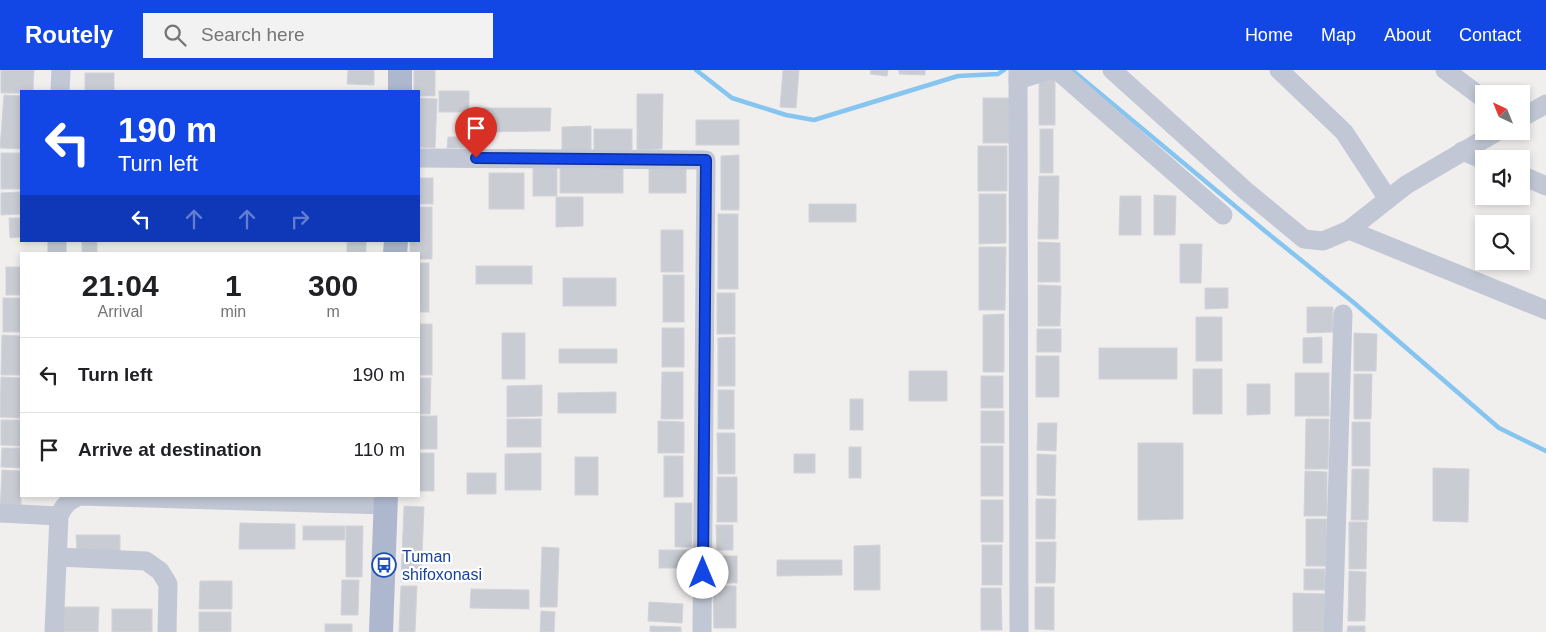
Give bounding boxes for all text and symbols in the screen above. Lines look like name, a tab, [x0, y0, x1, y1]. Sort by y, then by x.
search box	[143, 13, 493, 58]
text: Routely	[25, 21, 113, 48]
icon: search	[161, 21, 189, 49]
text: Search here	[201, 24, 305, 45]
text: Home	[1245, 25, 1293, 45]
text: Map	[1321, 25, 1356, 45]
text: About	[1384, 25, 1431, 45]
text: Contact	[1459, 25, 1521, 45]
north arrow	[1475, 85, 1530, 140]
map controls	[1475, 85, 1530, 270]
pin	[455, 107, 497, 158]
icon: left	[35, 110, 100, 175]
text: 190 m	[118, 110, 217, 149]
icon: arrive	[462, 114, 490, 142]
button: sound	[1475, 150, 1530, 205]
text: Turn left	[118, 151, 198, 176]
icon: left	[127, 205, 155, 233]
icon: ahead	[180, 205, 208, 233]
icon: ahead	[233, 205, 261, 233]
icon: right	[286, 205, 314, 233]
button: search	[1475, 215, 1530, 270]
text: 21:04	[82, 269, 159, 302]
text: 1	[225, 269, 242, 302]
text: 300	[308, 269, 358, 302]
text: Arrival	[98, 303, 143, 320]
text: min	[220, 303, 246, 320]
text: m	[326, 303, 340, 320]
icon: left	[35, 361, 63, 389]
text: Turn left	[78, 364, 153, 385]
text: 190 m	[352, 364, 405, 385]
icon: arrive	[35, 436, 63, 464]
text: Arrive at destination	[78, 439, 262, 460]
text: 110 m	[354, 439, 405, 460]
position arrow	[676, 546, 728, 598]
place label: Tuman shifoxonasi	[402, 548, 482, 583]
bus stop icon: Tuman shifoxonasi	[371, 552, 397, 578]

